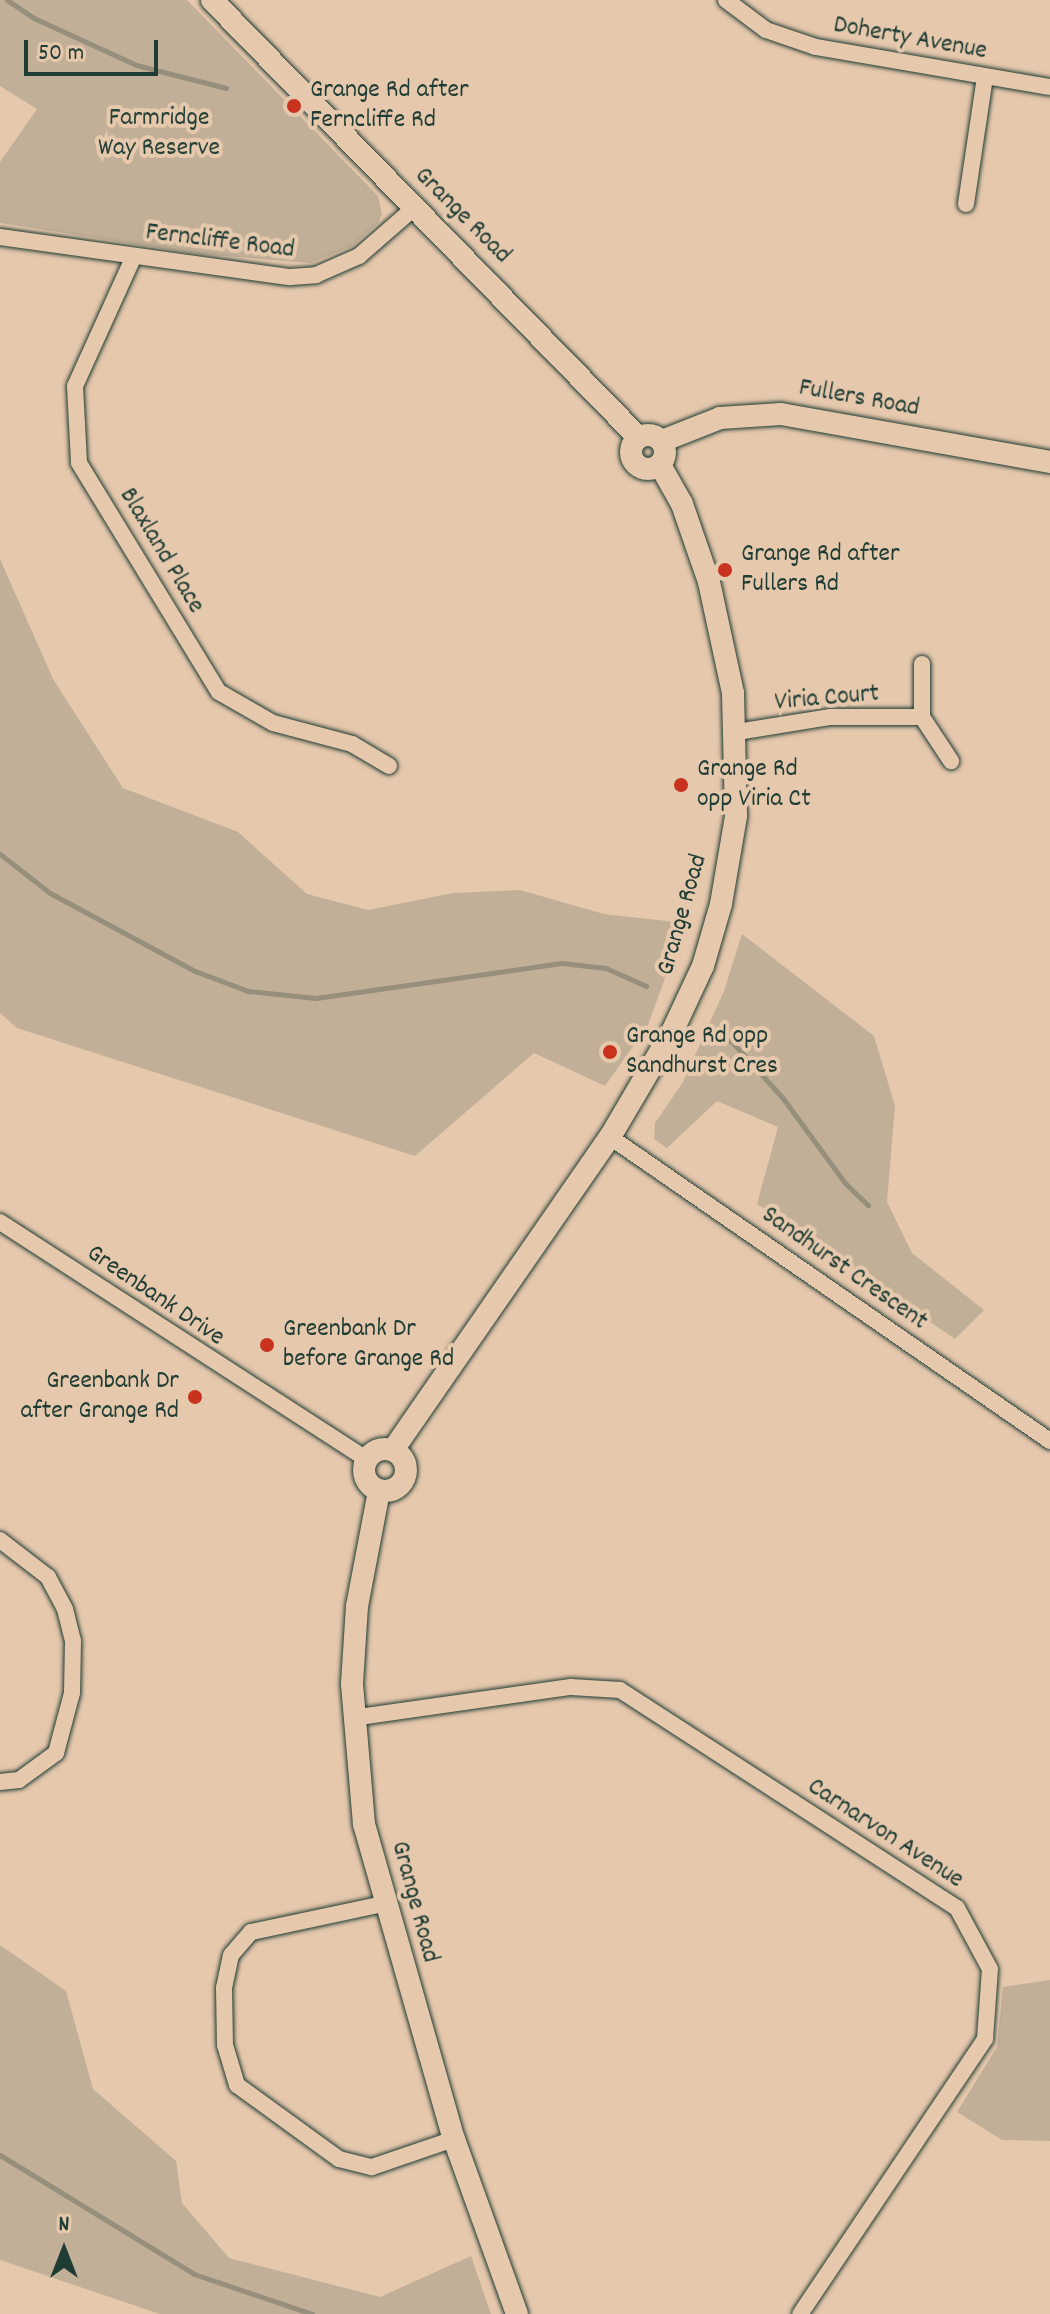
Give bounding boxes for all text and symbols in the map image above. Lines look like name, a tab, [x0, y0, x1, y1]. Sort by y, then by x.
street label: Doherty Avenue	[831, 10, 989, 68]
scale bar	[28, 24, 162, 74]
text: 50 m	[38, 37, 84, 71]
place label: Grange Rd after Ferncliffe Rd	[310, 75, 469, 136]
marker: Grange Rd after Ferncliffe Rd	[285, 97, 303, 115]
park label: Farmridge Way Reserve	[98, 103, 220, 164]
street label: Grange Road	[407, 161, 517, 271]
street label: Ferncliffe Road	[144, 217, 296, 267]
street label: Fullers Road	[796, 373, 922, 425]
street label: Blaxland Place	[111, 483, 211, 619]
place label: Grange Rd after Fullers Rd	[741, 539, 900, 600]
marker: Grange Rd after Fullers Rd	[716, 561, 734, 579]
street label: Viria Court	[774, 679, 880, 719]
place label: Grange Rd opp Viria Ct	[697, 754, 811, 816]
marker: Grange Rd opp Viria Ct	[672, 776, 690, 794]
street label: Grange Road	[651, 851, 715, 979]
place label: Grange Rd opp Sandhurst Cres	[626, 1021, 778, 1082]
marker: Grange Rd opp Sandhurst Cres	[601, 1043, 619, 1061]
street label: Sandhurst Crescent	[755, 1200, 933, 1338]
street label: Greenbank Drive	[80, 1238, 230, 1354]
place label: Greenbank Dr before Grange Rd	[283, 1314, 454, 1376]
marker: Greenbank Dr before Grange Rd	[258, 1336, 276, 1354]
place label: Greenbank Dr after Grange Rd	[20, 1366, 179, 1428]
marker: Greenbank Dr after Grange Rd	[186, 1388, 204, 1406]
street label: Carnarvon Avenue	[801, 1772, 969, 1896]
street label: Grange Road	[383, 1838, 445, 1966]
north arrow	[24, 2210, 104, 2290]
text: N	[59, 2210, 69, 2241]

